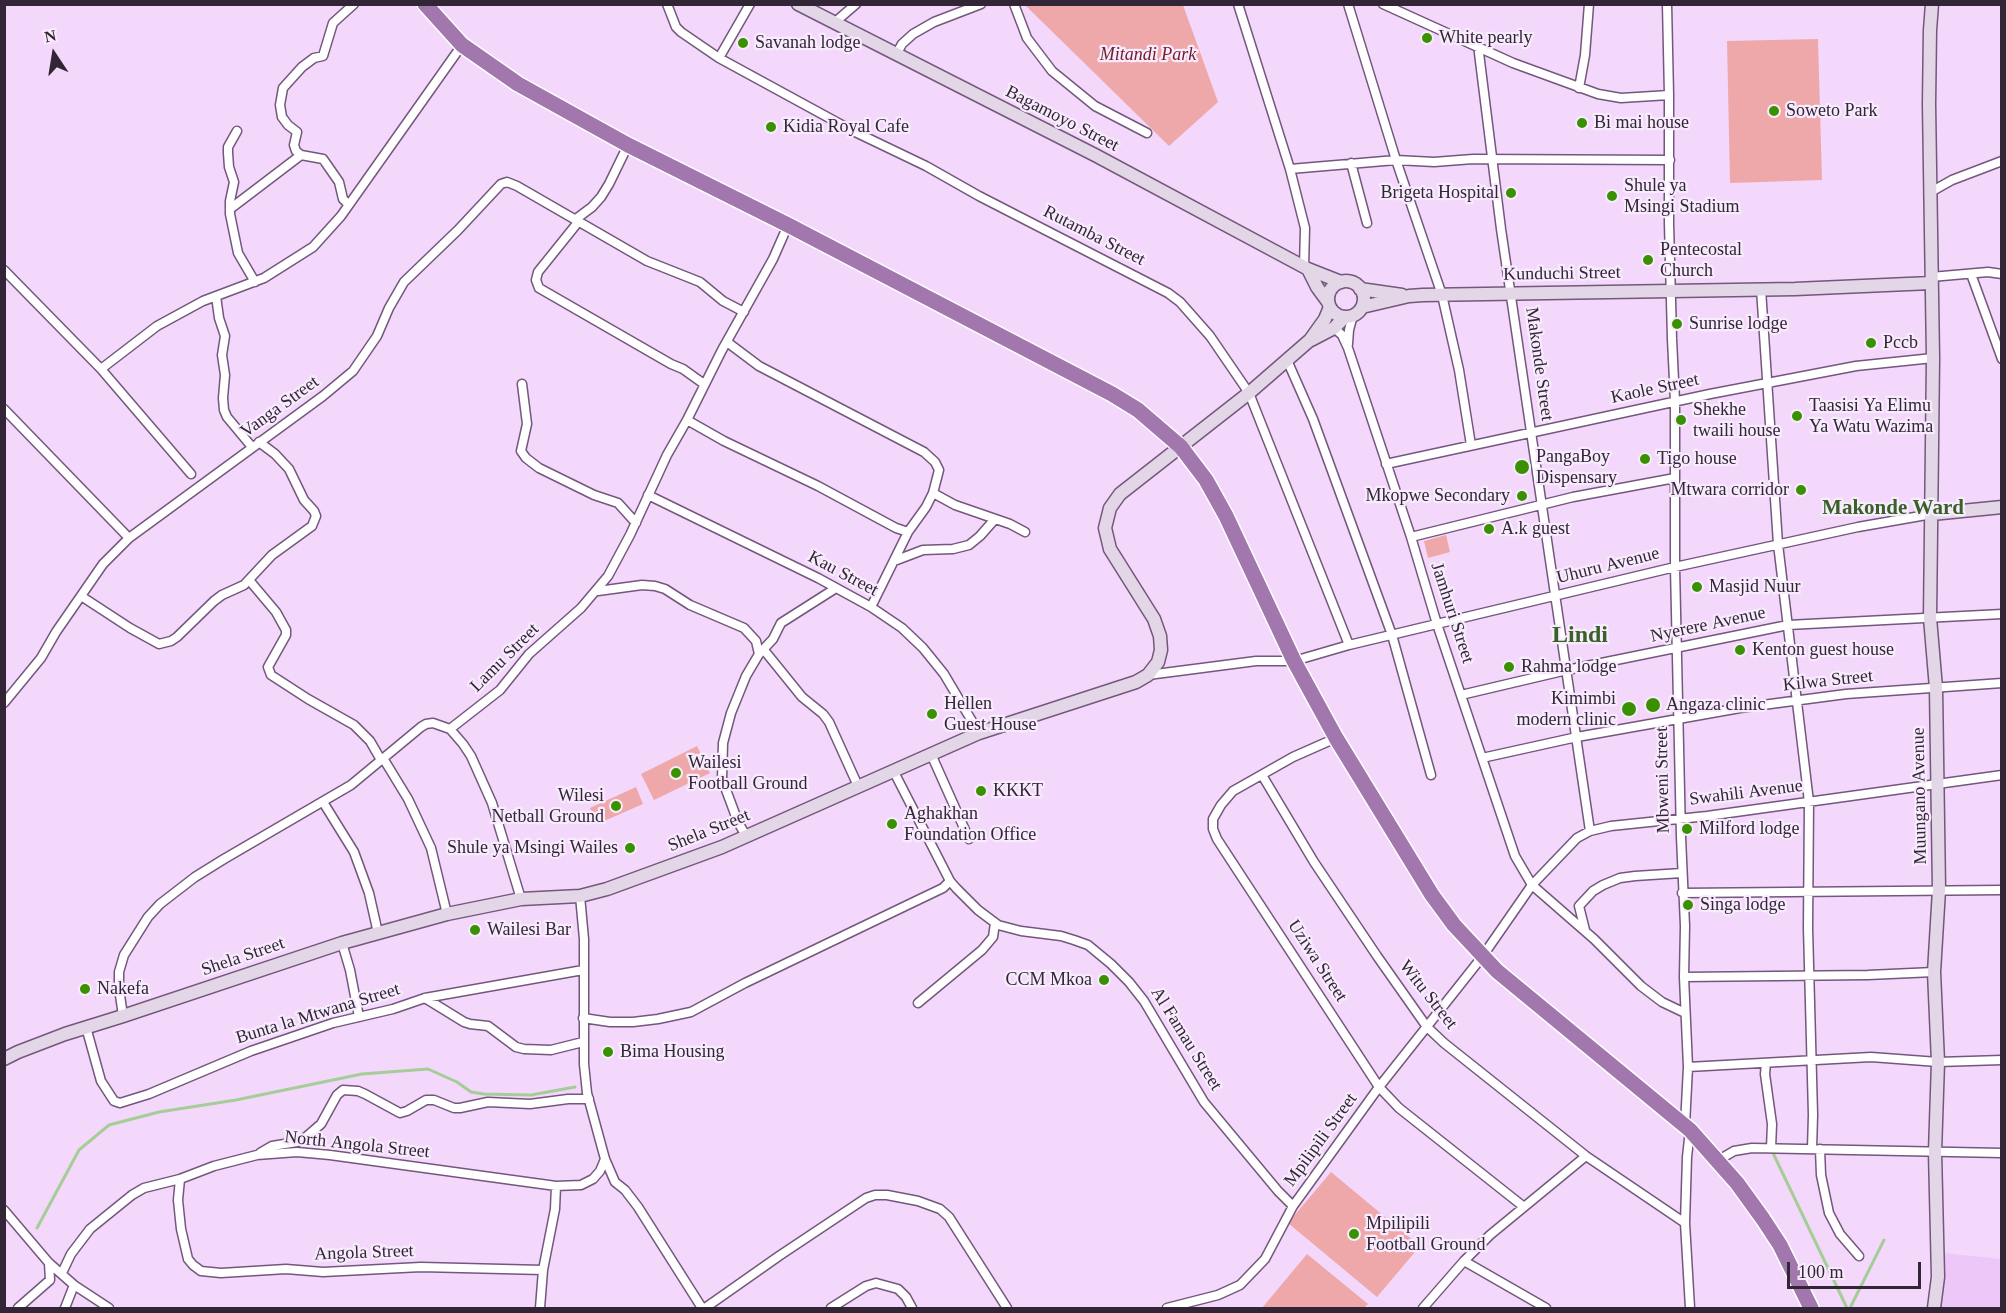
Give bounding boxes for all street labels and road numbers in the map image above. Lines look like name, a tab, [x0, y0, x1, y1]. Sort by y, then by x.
street label: Bagamoyo Street	[1002, 81, 1122, 157]
street label: Rutamba Street	[1039, 201, 1149, 271]
street label: Kunduchi Street	[1503, 262, 1621, 286]
street label: Makonde Street	[1520, 306, 1558, 422]
street label: Kaole Street	[1609, 369, 1701, 409]
street label: Vanga Street	[237, 371, 323, 443]
street label: Uhuru Avenue	[1554, 543, 1662, 589]
street label: Kau Street	[804, 547, 882, 601]
street label: Jamhuri Street	[1426, 560, 1478, 666]
street label: Nyerere Avenue	[1648, 602, 1768, 648]
street label: Lamu Street	[466, 619, 544, 697]
street label: Kilwa Street	[1782, 666, 1874, 696]
street label: Mbweni Street	[1651, 727, 1675, 833]
street label: Muungano Avenue	[1908, 727, 1932, 865]
street label: Swahili Avenue	[1688, 775, 1804, 811]
street label: Shela Street	[665, 805, 753, 857]
street label: Uziwa Street	[1282, 916, 1352, 1006]
street label: Shela Street	[199, 933, 287, 981]
street label: Witu Street	[1394, 956, 1462, 1034]
street label: Bunta la Mtwana Street	[233, 979, 403, 1049]
street label: Al Famau Street	[1146, 983, 1226, 1095]
street label: Mpilipili Street	[1280, 1089, 1362, 1191]
street label: North Angola Street	[283, 1127, 431, 1163]
street label: Angola Street	[314, 1240, 414, 1266]

